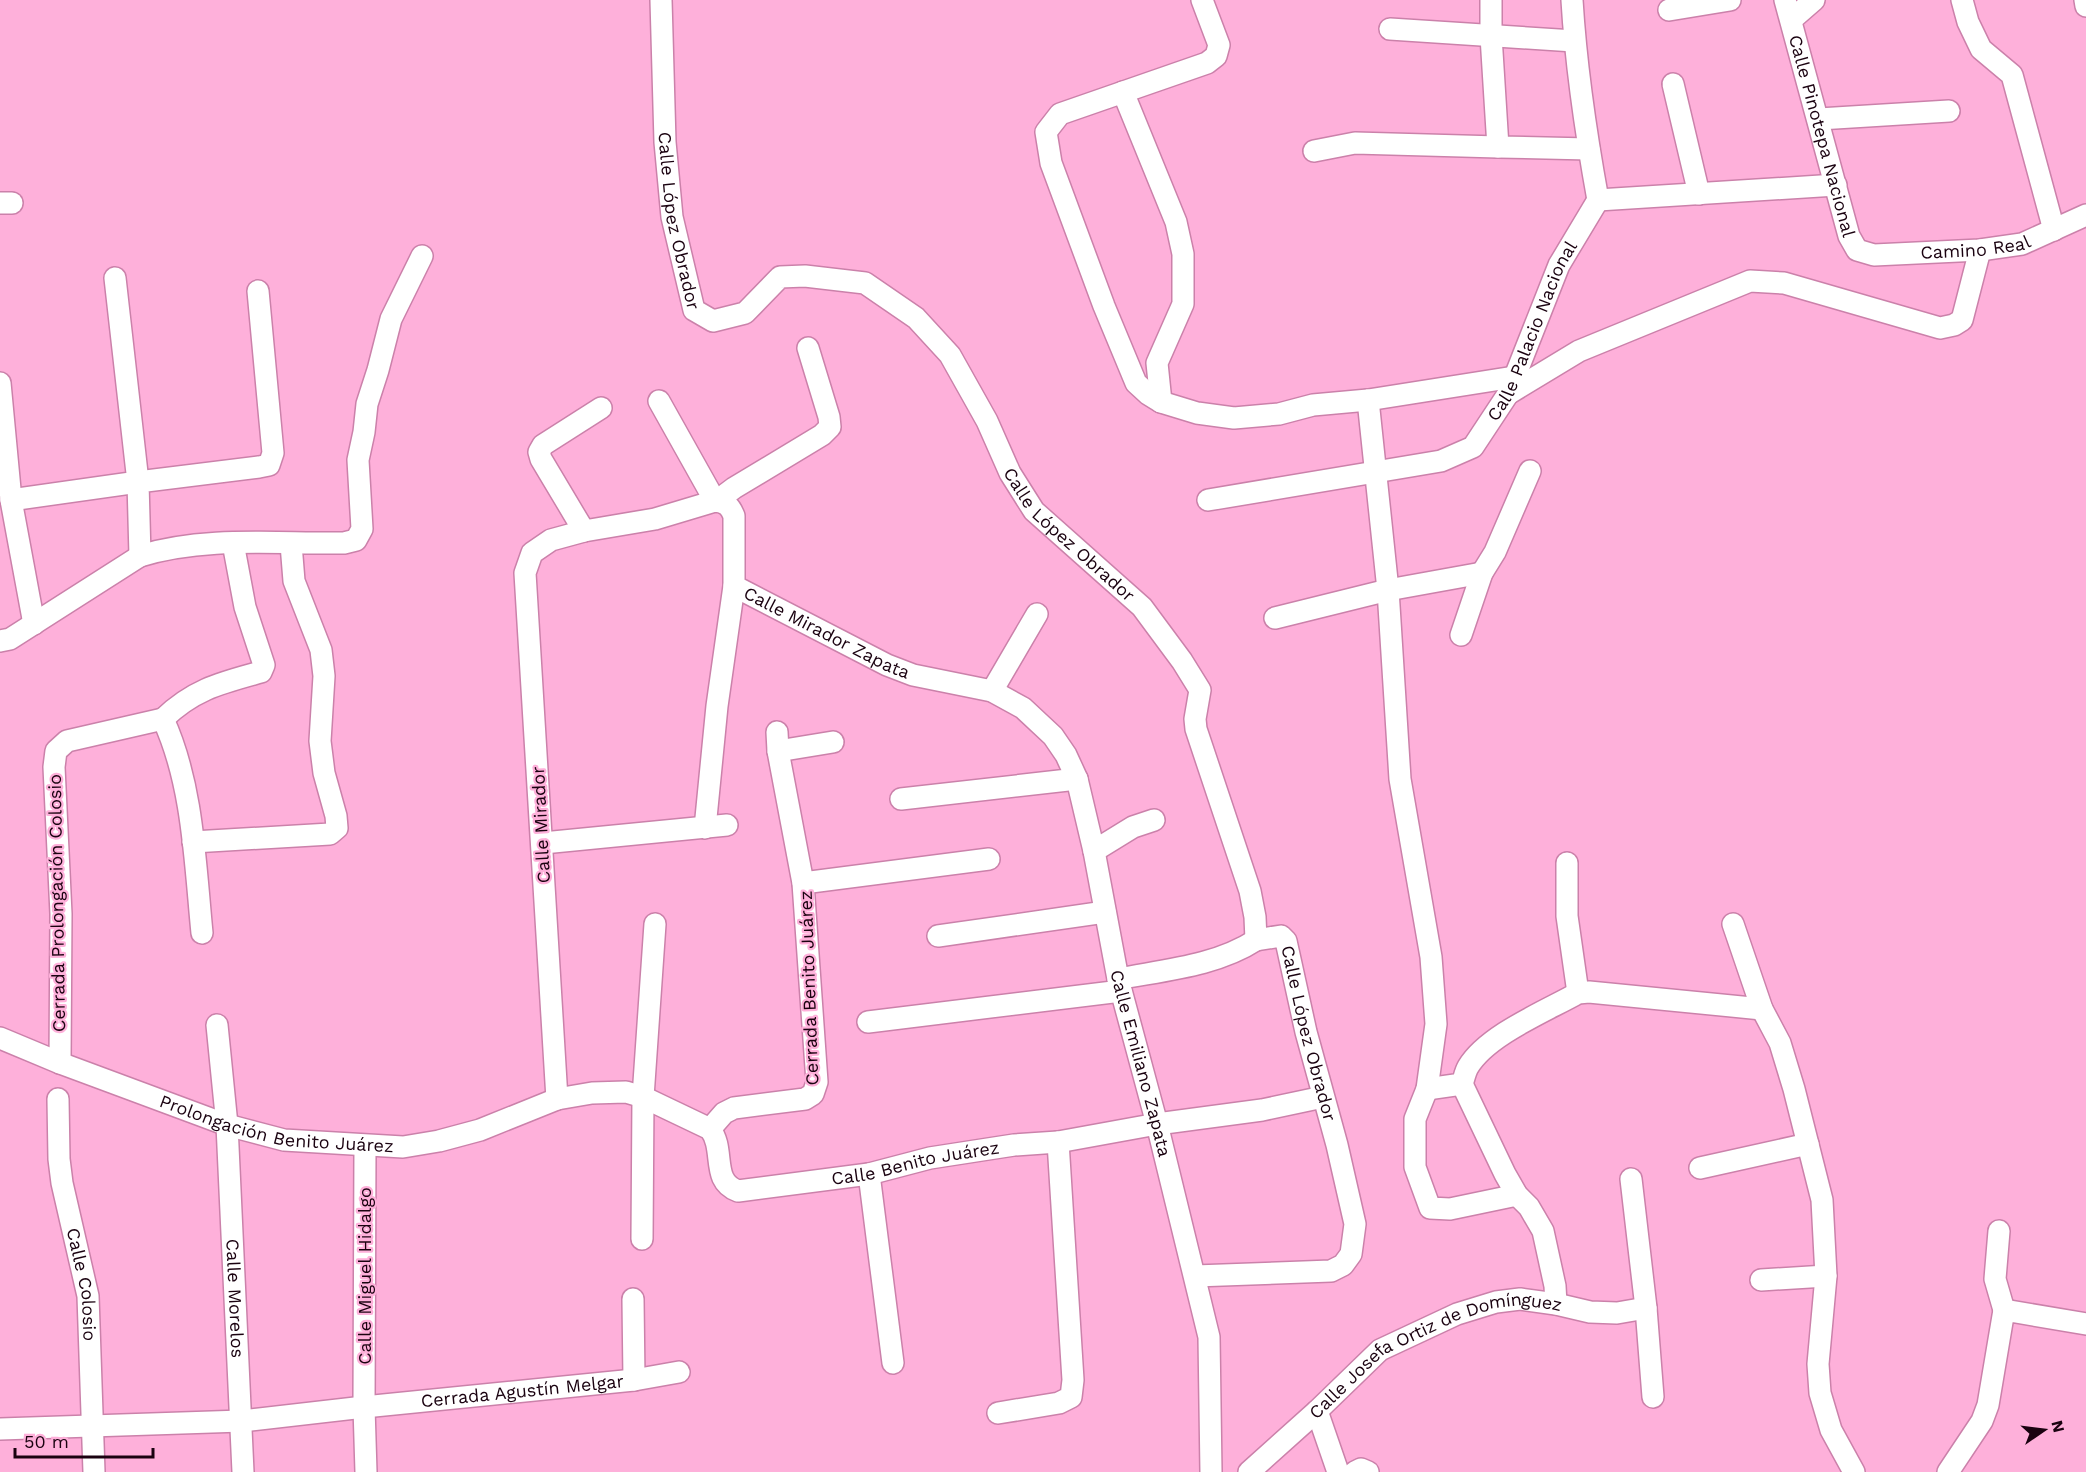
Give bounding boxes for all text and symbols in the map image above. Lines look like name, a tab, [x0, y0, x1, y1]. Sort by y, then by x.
street label: Calle Pinotepa Nacional	[1785, 32, 1860, 240]
street label: Calle López Obrador	[655, 131, 705, 312]
street label: Camino Real	[1920, 230, 2034, 263]
street label: Calle Palacio Nacional	[1482, 237, 1581, 425]
street label: Calle López Obrador	[999, 463, 1139, 606]
street label: Calle Mirador Zapata	[740, 582, 913, 683]
street label: Calle Mirador	[527, 766, 554, 884]
street label: Cerrada Prolongación Colosio	[44, 774, 69, 1032]
street label: Cerrada Benito Juárez	[795, 890, 822, 1086]
street label: Calle López Obrador	[1277, 943, 1341, 1123]
street label: Calle Emiliano Zapata	[1107, 968, 1176, 1159]
street label: Prolongación Benito Juárez	[157, 1090, 394, 1156]
street label: Calle Benito Juárez	[830, 1136, 1001, 1189]
street label: Calle Miguel Hidalgo	[354, 1187, 375, 1365]
street label: Calle Colosio	[63, 1226, 101, 1342]
street label: Calle Morelos	[222, 1238, 249, 1358]
street label: Calle Josefa Ortiz de Domínguez	[1305, 1288, 1564, 1423]
street label: Cerrada Agustín Melgar	[420, 1370, 625, 1411]
north arrow	[2014, 1400, 2074, 1460]
text: N	[2047, 1418, 2069, 1435]
scale bar	[15, 1421, 153, 1459]
text: 50 m	[24, 1431, 69, 1452]

